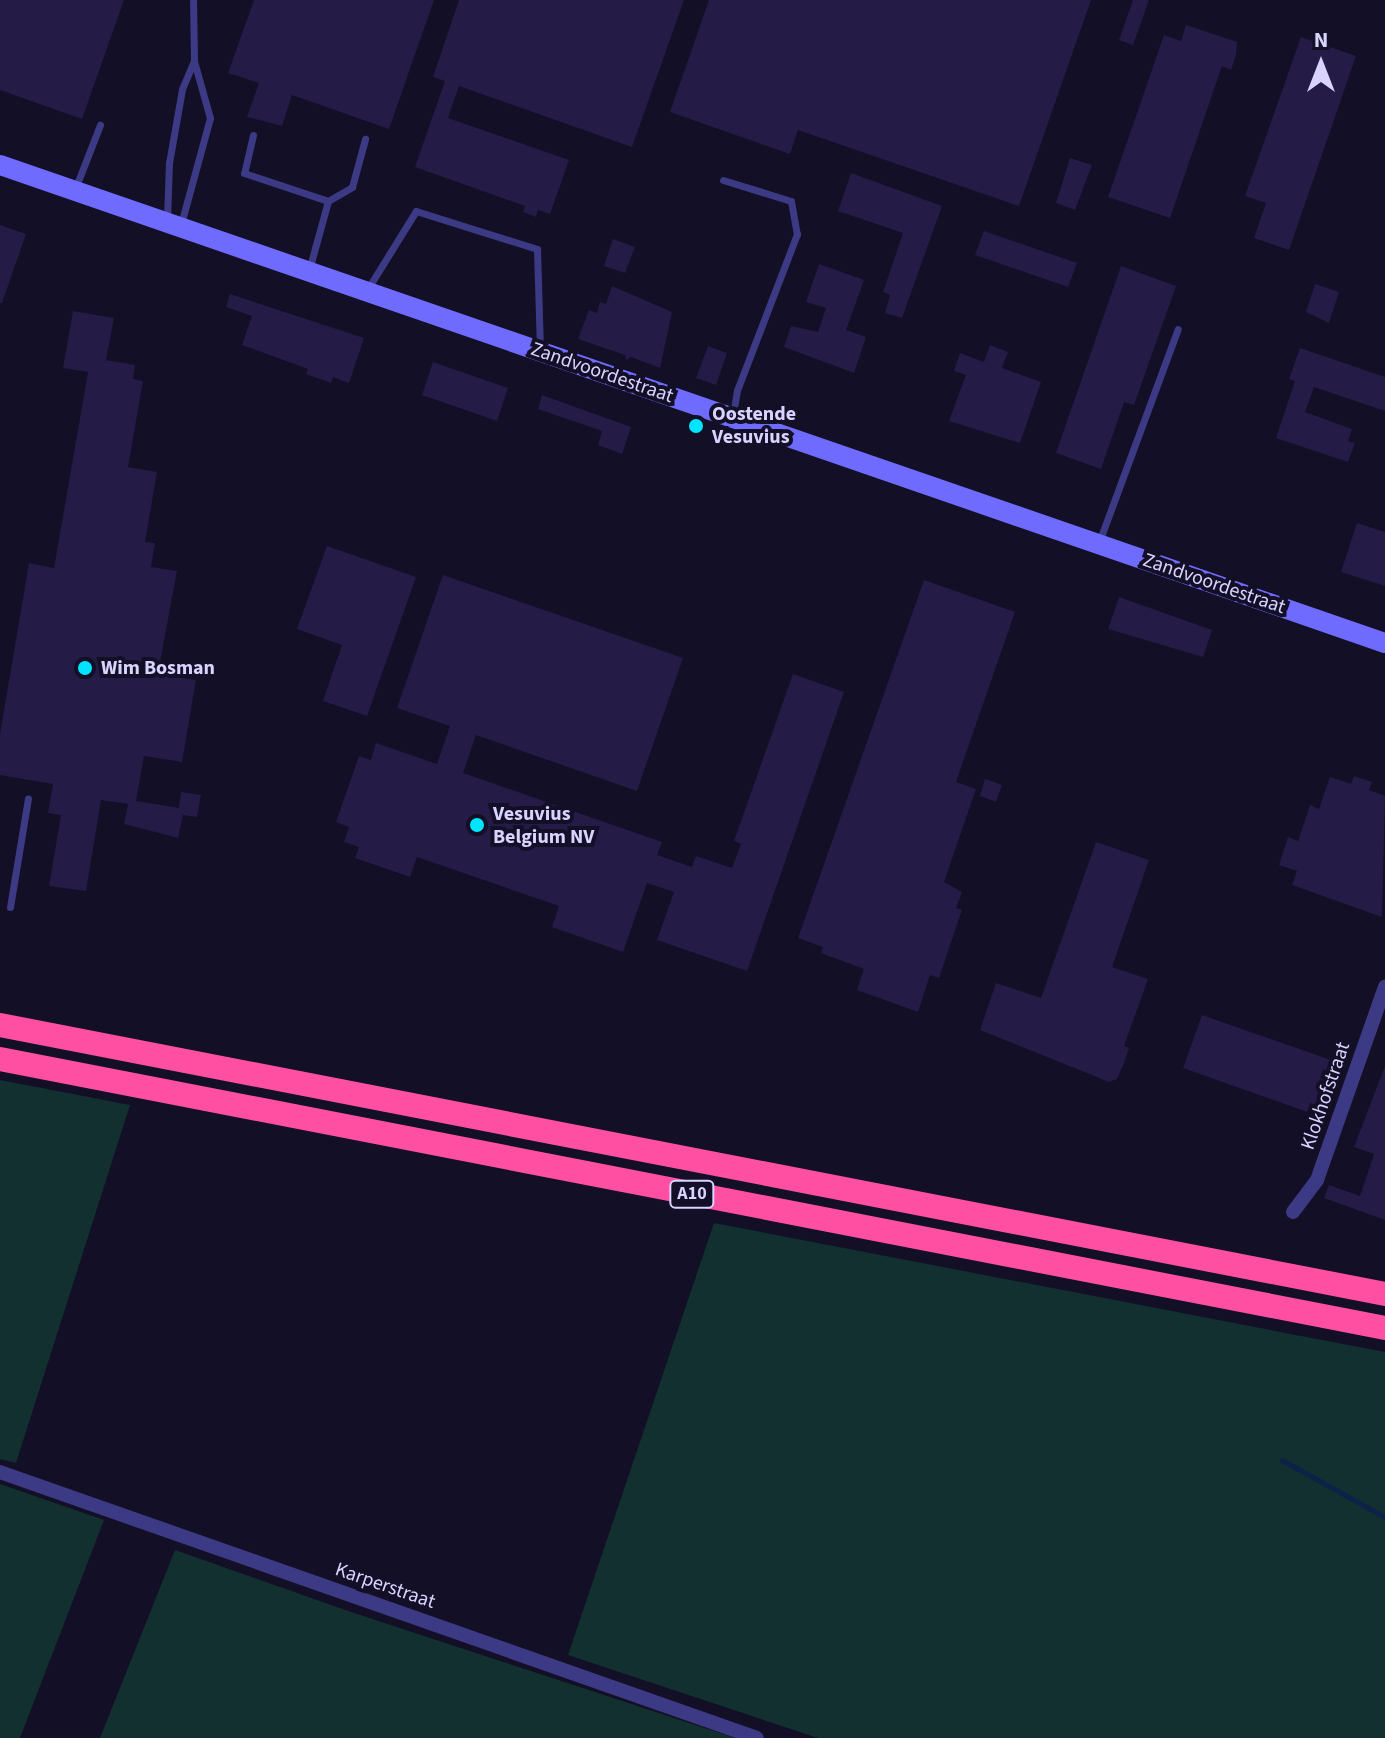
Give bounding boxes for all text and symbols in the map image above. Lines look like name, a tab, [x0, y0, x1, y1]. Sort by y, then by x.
north arrow	[1281, 24, 1361, 104]
text: N	[1314, 24, 1328, 56]
street label: Zandvoordestraat	[528, 337, 676, 409]
place label: Oostende Vesuvius	[712, 402, 796, 449]
marker: Oostende Vesuvius	[687, 417, 705, 435]
street label: Zandvoordestraat	[1140, 548, 1288, 620]
place label: Wim Bosman	[101, 656, 215, 680]
marker: Wim Bosman	[76, 659, 94, 677]
place label: Vesuvius Belgium NV	[493, 802, 594, 849]
marker: Vesuvius Belgium NV	[468, 816, 486, 834]
street label: Klokhofstraat	[1296, 1039, 1356, 1153]
road number: A10	[668, 1180, 716, 1208]
street label: Karperstraat	[332, 1558, 438, 1614]

